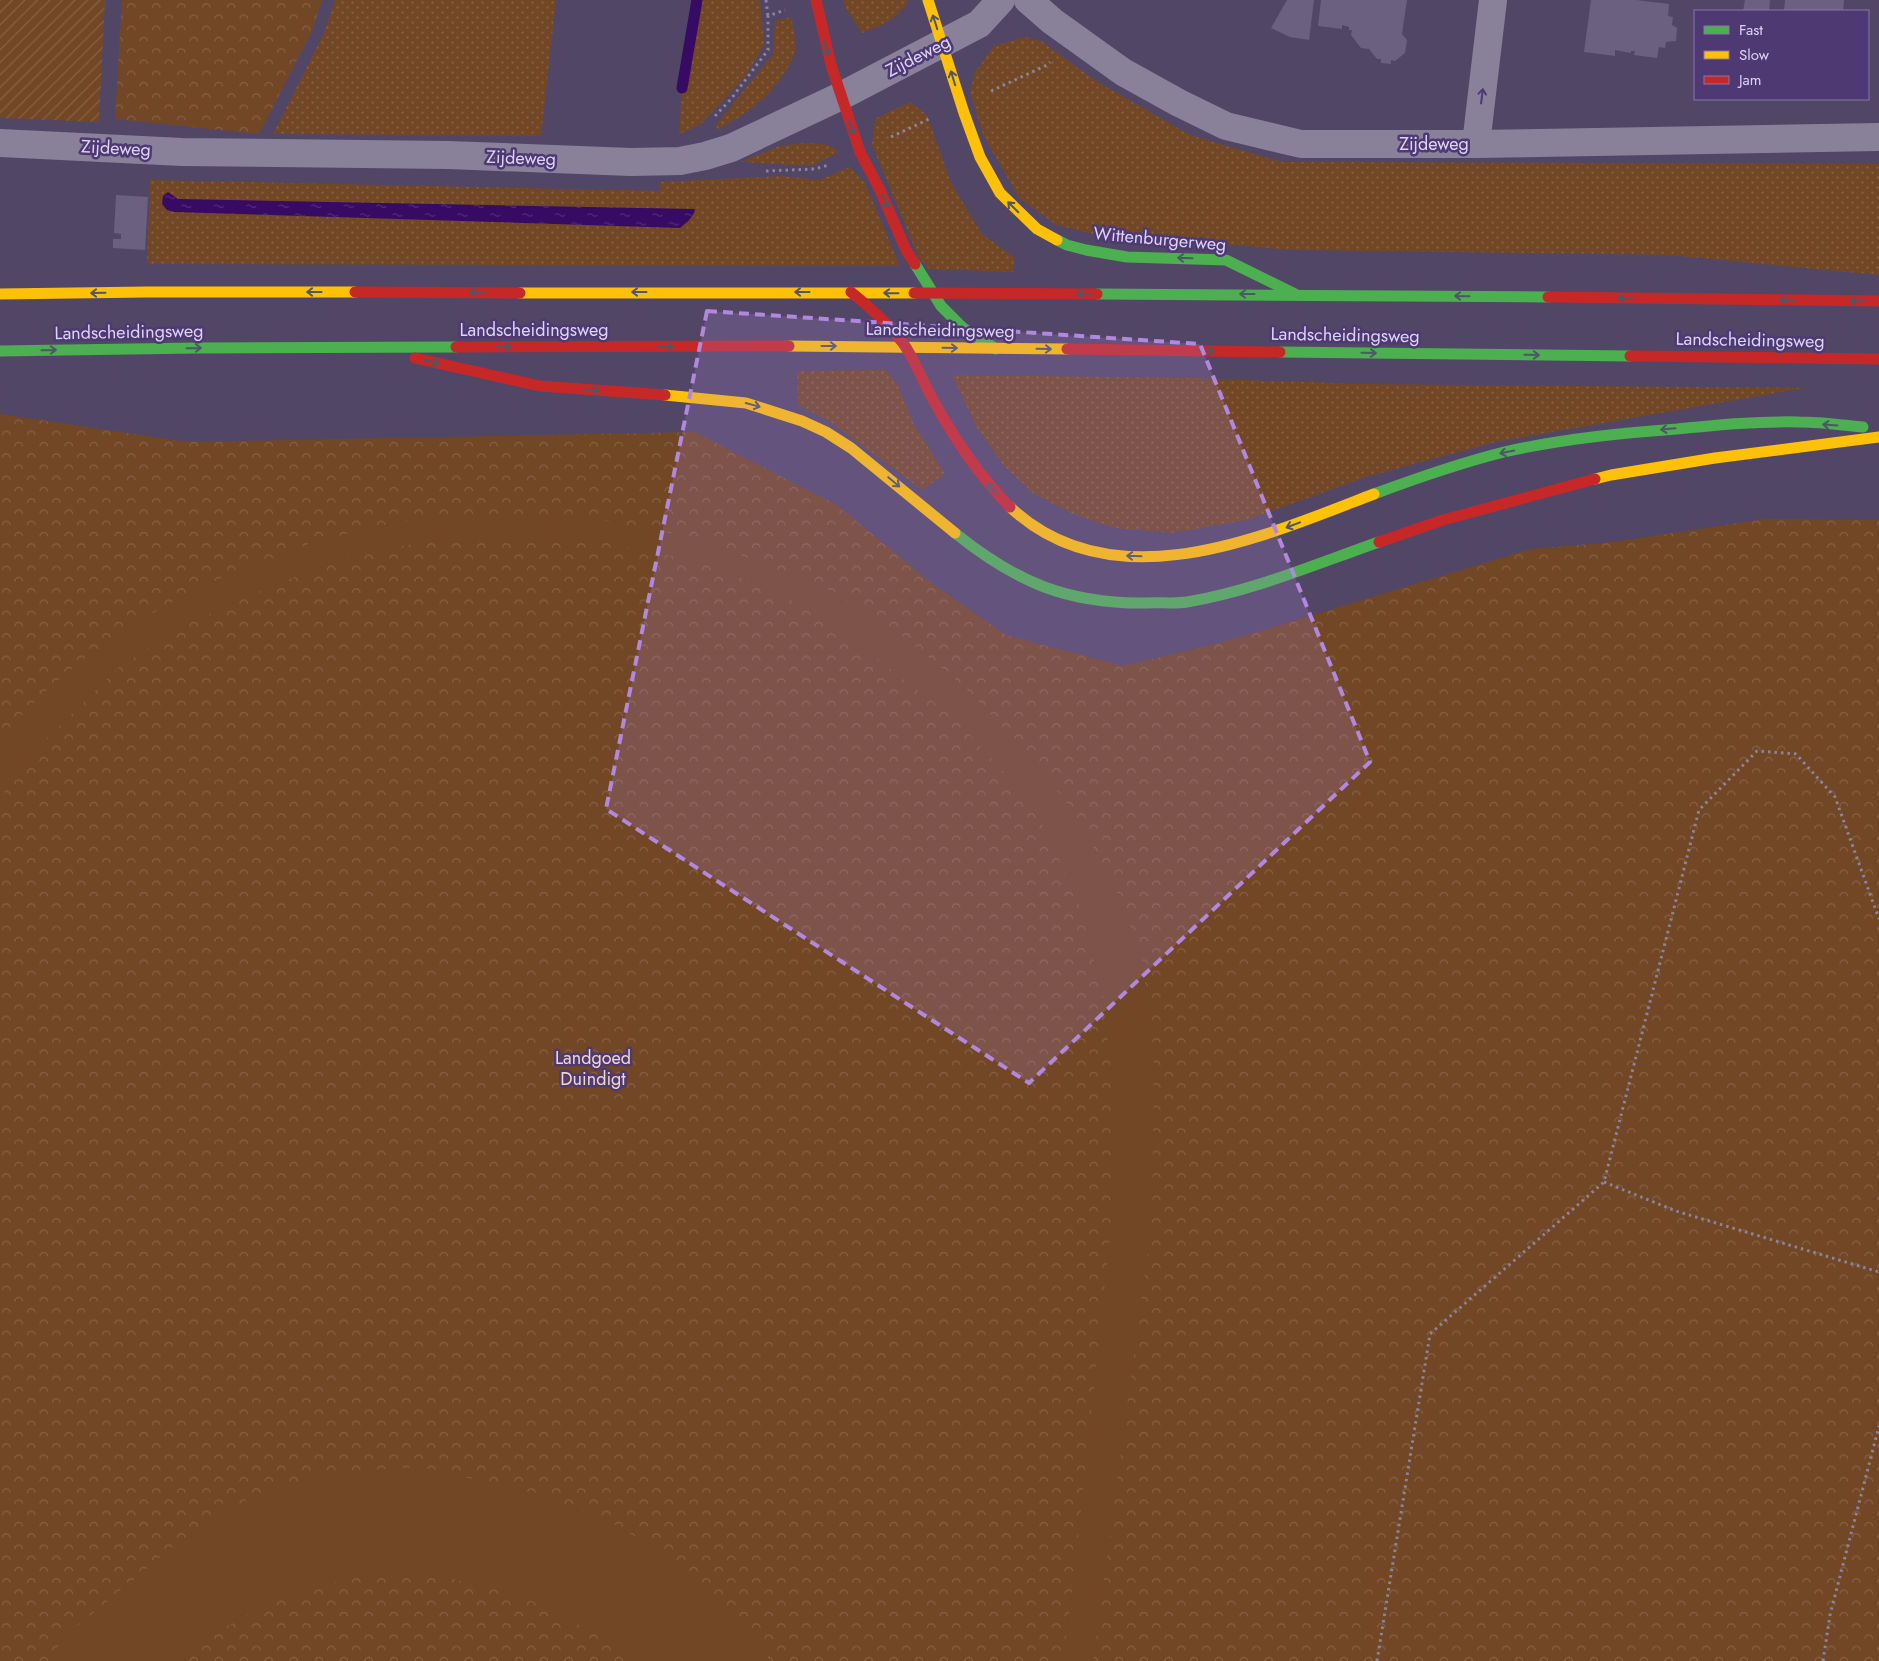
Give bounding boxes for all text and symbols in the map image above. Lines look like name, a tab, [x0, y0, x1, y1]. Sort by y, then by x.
legend	[1694, 10, 1869, 100]
one-way arrow	[930, 14, 939, 30]
text: Fast	[1739, 19, 1763, 41]
street label: Zijdeweg	[881, 29, 955, 83]
one-way arrow	[822, 39, 831, 55]
text: Slow	[1739, 44, 1770, 66]
text: Jam	[1737, 69, 1762, 91]
one-way arrow	[948, 71, 957, 87]
one-way arrow	[1477, 88, 1487, 104]
one-way arrow	[847, 119, 856, 134]
street label: Zijdeweg	[1399, 131, 1469, 157]
street label: Zijdeweg	[80, 133, 152, 163]
street label: Zijdeweg	[486, 144, 556, 172]
one-way arrow	[880, 193, 890, 208]
one-way arrow	[1007, 201, 1019, 213]
street label: Wittenburgerweg	[1093, 220, 1227, 258]
one-way arrow	[1177, 254, 1193, 263]
one-way arrow	[307, 287, 323, 297]
one-way arrow	[469, 287, 486, 297]
one-way arrow	[632, 287, 648, 297]
one-way arrow	[794, 287, 810, 297]
one-way arrow	[90, 288, 106, 297]
one-way arrow	[883, 288, 900, 298]
one-way arrow	[1076, 289, 1092, 299]
one-way arrow	[1239, 289, 1255, 299]
one-way arrow	[1454, 291, 1470, 301]
one-way arrow	[1617, 293, 1633, 303]
one-way arrow	[1779, 295, 1796, 305]
one-way arrow	[1850, 296, 1866, 306]
street label: Landscheidingsweg	[865, 316, 1015, 344]
street label: Landscheidingsweg	[459, 317, 609, 343]
street label: Landscheidingsweg	[54, 318, 204, 346]
street label: Landscheidingsweg	[1270, 321, 1420, 349]
street label: Landscheidingsweg	[1675, 326, 1825, 354]
one-way arrow	[820, 341, 836, 351]
one-way arrow	[495, 342, 511, 352]
one-way arrow	[658, 342, 674, 352]
one-way arrow	[186, 343, 202, 353]
one-way arrow	[942, 343, 958, 353]
one-way arrow	[1036, 344, 1052, 354]
one-way arrow	[40, 345, 56, 355]
one-way arrow	[1198, 346, 1215, 356]
one-way arrow	[1361, 348, 1377, 358]
one-way arrow	[1524, 350, 1540, 360]
one-way arrow	[423, 358, 439, 367]
one-way arrow	[583, 385, 599, 395]
one-way arrow	[745, 401, 761, 411]
one-way arrow	[1823, 420, 1839, 429]
one-way arrow	[1660, 425, 1676, 434]
one-way arrow	[1500, 447, 1516, 457]
one-way arrow	[888, 476, 901, 487]
one-way arrow	[986, 483, 998, 495]
one-way arrow	[1285, 521, 1301, 530]
one-way arrow	[1127, 551, 1143, 561]
park label: Landgoed Duindigt	[555, 1045, 631, 1092]

